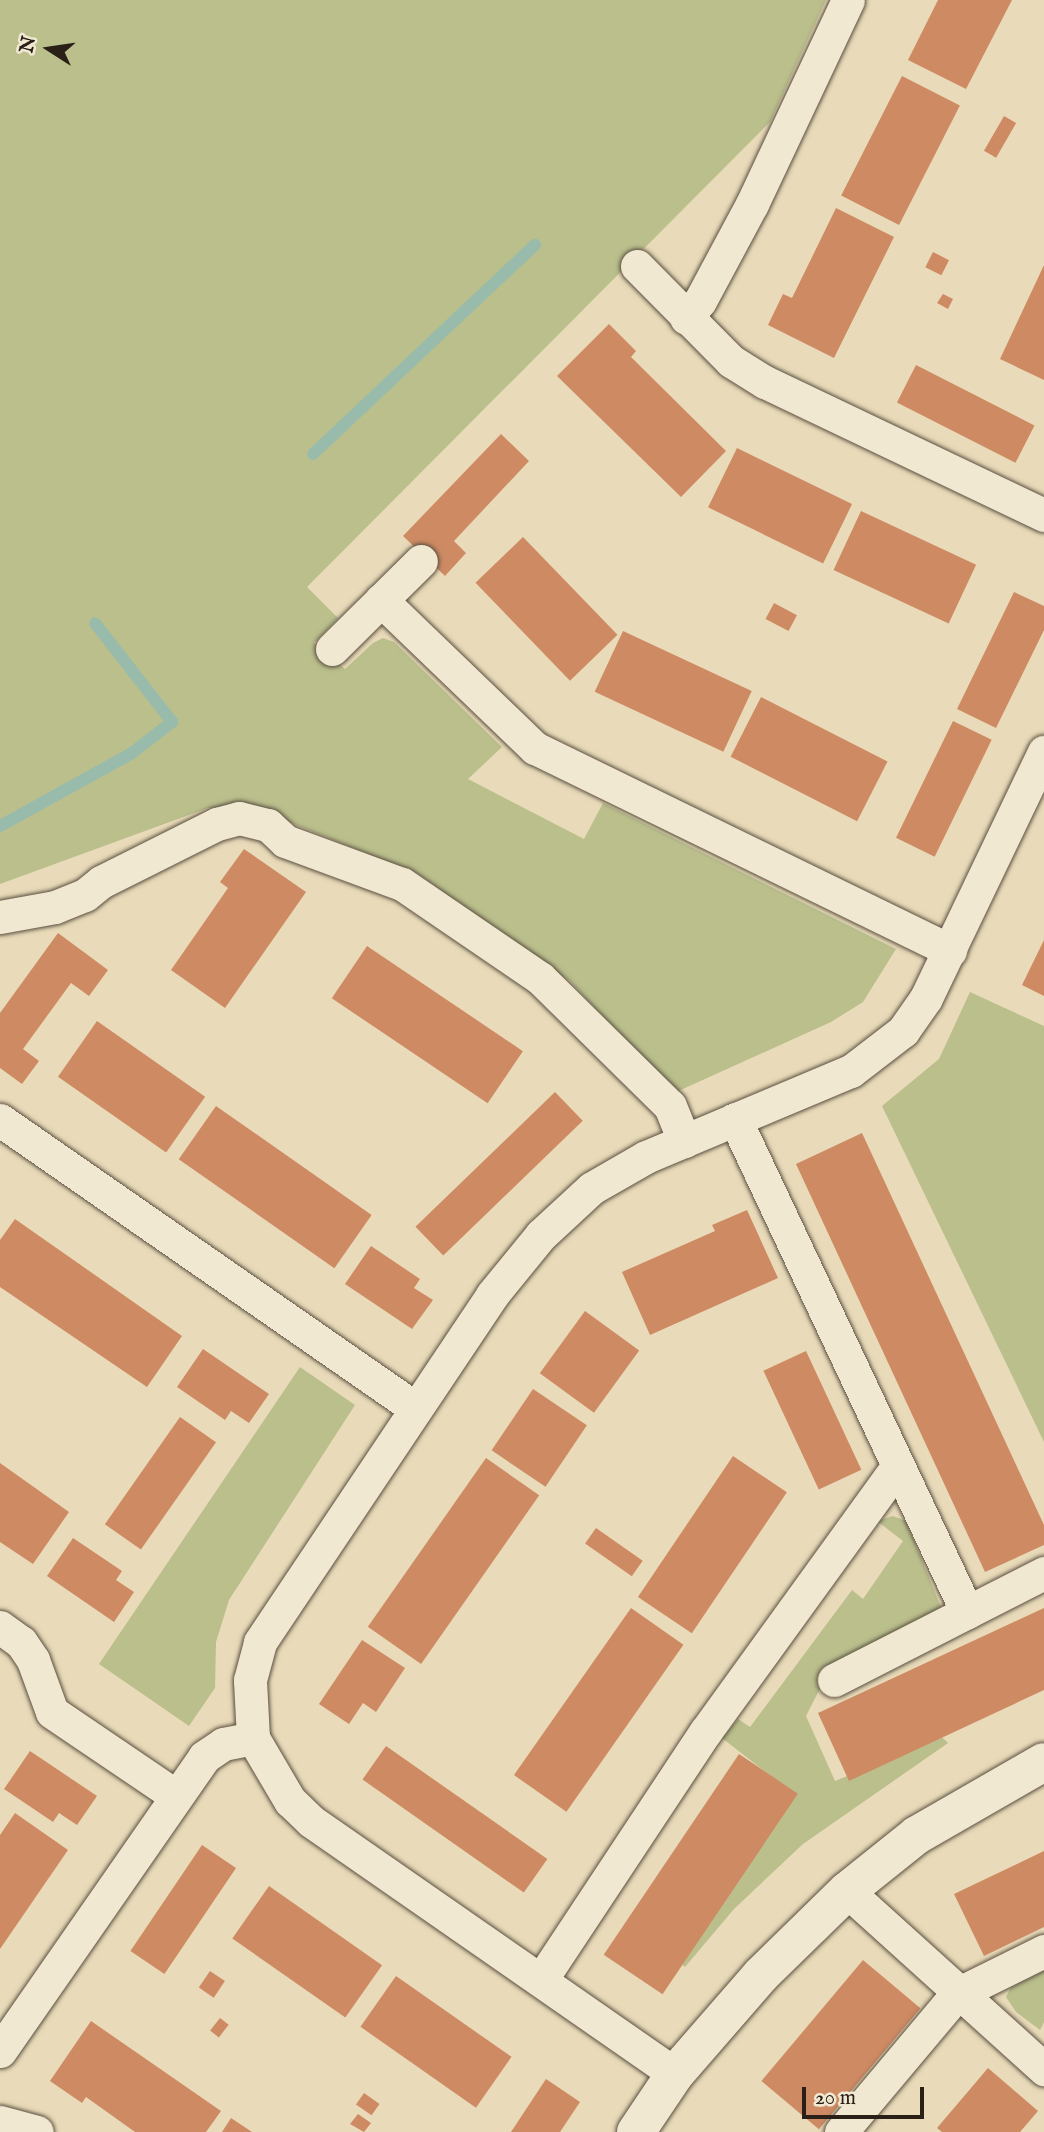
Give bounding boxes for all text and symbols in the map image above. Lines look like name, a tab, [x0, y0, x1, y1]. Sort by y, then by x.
north arrow	[14, 14, 84, 84]
text: N	[15, 34, 42, 55]
scale bar	[806, 2072, 928, 2116]
text: 20 m	[815, 2085, 856, 2112]

